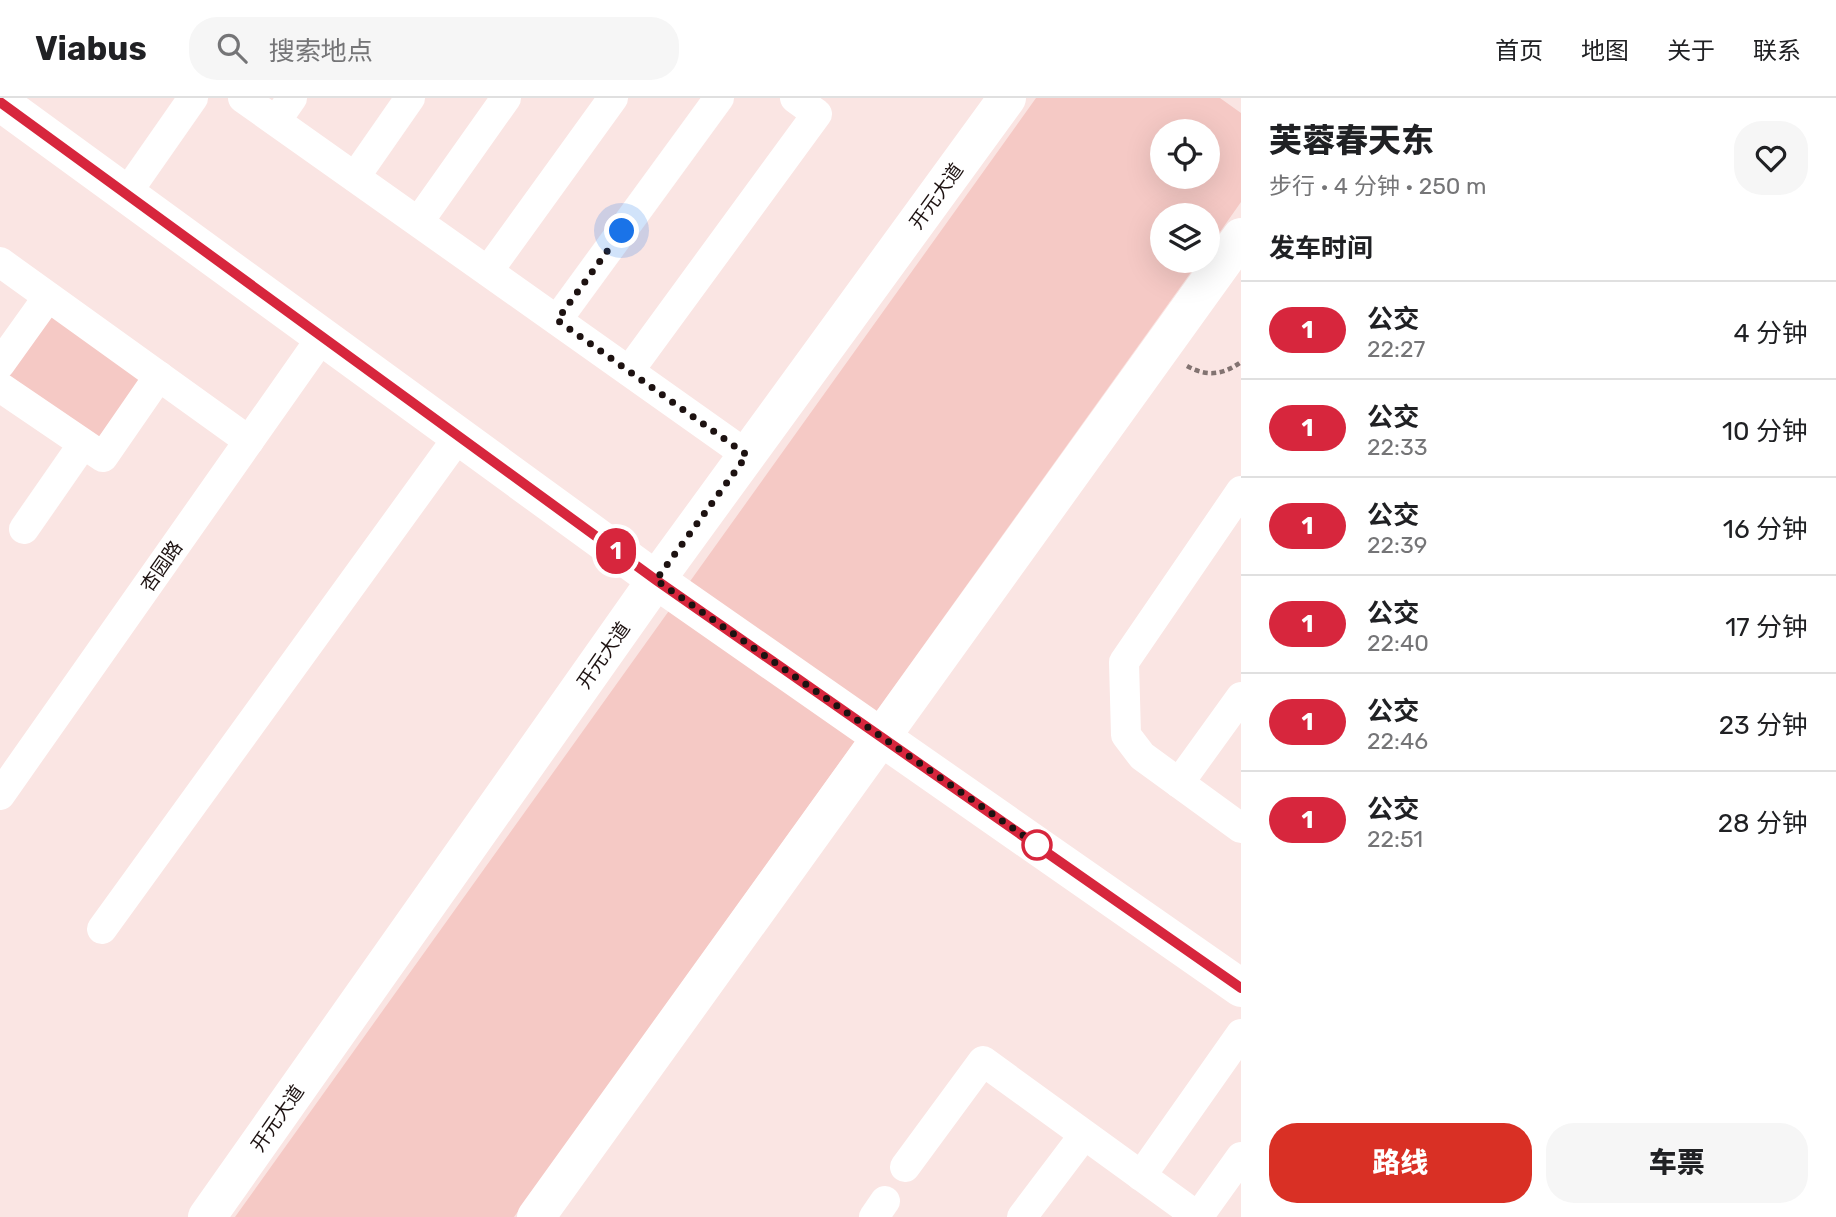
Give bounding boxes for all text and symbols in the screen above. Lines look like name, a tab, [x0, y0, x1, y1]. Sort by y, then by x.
search box	[189, 17, 679, 80]
text: Viabus	[35, 29, 147, 68]
icon: search	[213, 29, 251, 67]
text: 搜索地点	[269, 36, 373, 67]
text: 首页	[1495, 37, 1543, 65]
text: 地图	[1581, 37, 1629, 65]
text: 关于	[1667, 37, 1715, 65]
text: 联系	[1753, 37, 1801, 65]
map controls	[1150, 119, 1220, 273]
button: locate	[1150, 119, 1220, 189]
text: 芙蓉春天东	[1269, 121, 1434, 160]
button: heart	[1734, 121, 1808, 195]
street label: 开元大道	[905, 159, 968, 234]
text: 步行 · 4 分钟 · 250 m	[1269, 172, 1487, 200]
button: layers	[1150, 203, 1220, 273]
your location	[604, 213, 639, 248]
text: 发车时间	[1269, 233, 1373, 264]
text: 公交	[1367, 304, 1419, 335]
text: 1	[1302, 316, 1313, 344]
text: 4 分钟	[1733, 318, 1808, 349]
text: 22:27	[1367, 335, 1425, 363]
text: 公交	[1367, 402, 1419, 433]
text: 1	[1302, 414, 1313, 442]
text: 10 分钟	[1722, 416, 1808, 447]
text: 22:33	[1367, 433, 1428, 461]
text: 公交	[1367, 500, 1419, 531]
text: 1	[1302, 512, 1313, 540]
text: 16 分钟	[1723, 514, 1808, 545]
line badge: 1	[593, 528, 639, 574]
text: 22:39	[1367, 531, 1427, 559]
street label: 杏园路	[136, 536, 187, 596]
text: 1	[610, 537, 622, 565]
text: 公交	[1367, 598, 1419, 629]
text: 1	[1302, 610, 1313, 638]
text: 17 分钟	[1725, 612, 1808, 643]
street label: 开元大道	[572, 618, 635, 693]
text: 22:40	[1367, 629, 1429, 657]
text: 公交	[1367, 696, 1419, 727]
text: 1	[1302, 708, 1313, 736]
text: 23 分钟	[1719, 710, 1808, 741]
text: 22:46	[1367, 727, 1428, 755]
text: 公交	[1367, 794, 1419, 825]
text: 1	[1302, 806, 1313, 834]
text: 28 分钟	[1718, 808, 1808, 839]
text: 22:51	[1367, 825, 1423, 853]
unlabelled marker	[1022, 830, 1052, 860]
street label: 开元大道	[246, 1081, 309, 1156]
button: 路线	[1269, 1123, 1532, 1203]
button: 车票	[1546, 1123, 1808, 1203]

